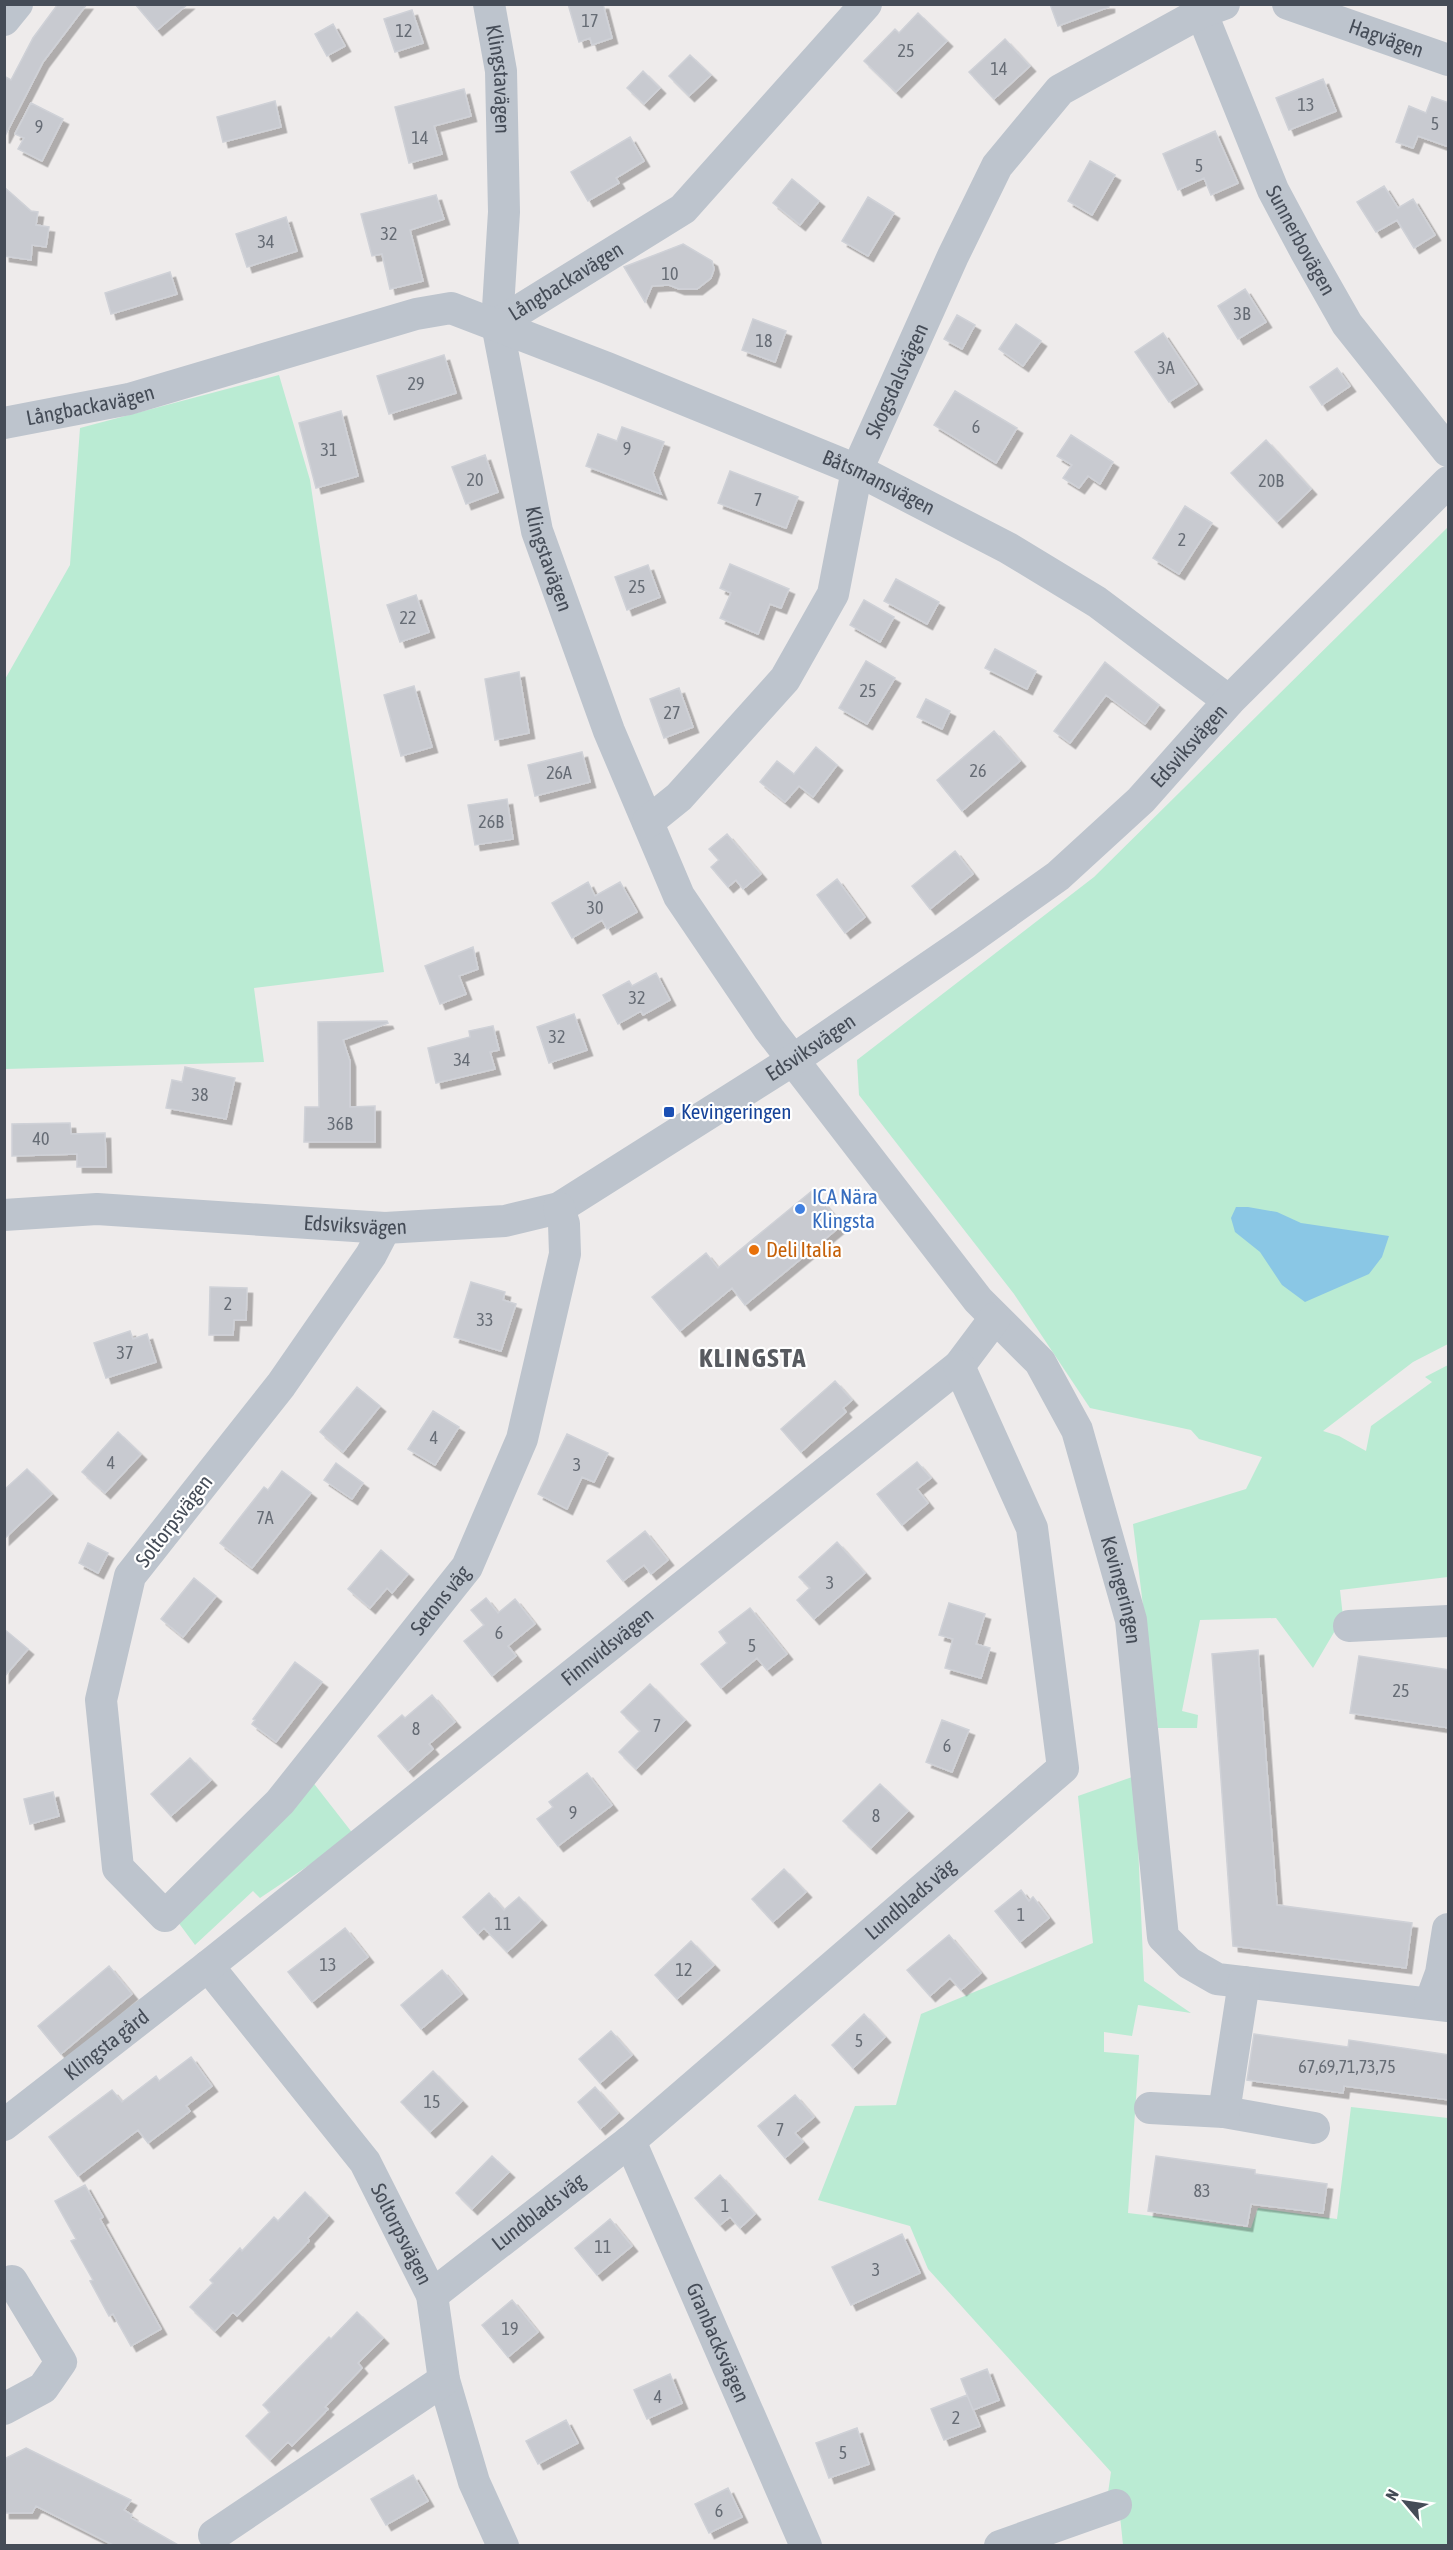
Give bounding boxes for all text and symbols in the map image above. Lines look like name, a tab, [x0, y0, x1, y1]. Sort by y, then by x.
house number: 17	[582, 10, 598, 31]
street label: Hagvägen	[1346, 13, 1427, 62]
house number: 12	[396, 20, 412, 41]
street label: Klingstavägen	[482, 22, 515, 134]
house number: 25	[898, 40, 914, 61]
house number: 14	[991, 58, 1007, 79]
house number: 13	[1298, 94, 1314, 115]
house number: 5	[1431, 113, 1439, 134]
house number: 9	[35, 116, 43, 137]
house number: 14	[412, 127, 428, 148]
house number: 5	[1195, 155, 1203, 176]
street label: Sunnerbovägen	[1262, 181, 1341, 299]
house number: 32	[381, 223, 397, 244]
house number: 34	[258, 231, 274, 252]
street label: Långbackavägen	[504, 236, 627, 325]
house number: 10	[662, 263, 678, 284]
house number: 3B	[1234, 303, 1251, 324]
street label: Skogsdalsvägen	[860, 319, 932, 442]
house number: 18	[756, 330, 772, 351]
house number: 3A	[1157, 357, 1175, 378]
house number: 29	[408, 373, 424, 394]
street label: Långbackavägen	[24, 379, 157, 429]
house number: 6	[972, 416, 980, 437]
house number: 9	[623, 438, 631, 459]
house number: 31	[321, 439, 337, 460]
street label: Båtsmansvägen	[819, 444, 939, 519]
house number: 20	[467, 469, 483, 490]
house number: 20B	[1258, 470, 1284, 491]
house number: 7	[754, 489, 762, 510]
street label: Klingstavägen	[521, 504, 578, 614]
house number: 2	[1178, 529, 1186, 550]
house number: 25	[629, 576, 645, 597]
house number: 22	[400, 607, 416, 628]
house number: 25	[860, 680, 876, 701]
street label: Edsviksvägen	[1145, 699, 1232, 792]
house number: 27	[664, 702, 680, 723]
house number: 26	[970, 760, 986, 781]
house number: 26A	[546, 762, 572, 783]
house number: 26B	[478, 811, 504, 832]
house number: 30	[587, 897, 603, 918]
house number: 32	[629, 987, 645, 1008]
street label: Edsviksvägen	[761, 1008, 860, 1085]
house number: 32	[549, 1026, 565, 1047]
house number: 34	[454, 1049, 470, 1070]
house number: 38	[192, 1084, 208, 1105]
place label: Kevingeringen	[681, 1099, 792, 1123]
marker: Kevingeringen	[662, 1105, 676, 1119]
house number: 36B	[327, 1113, 353, 1134]
house number: 40	[33, 1128, 49, 1149]
place label: ICA Nära Klingsta	[812, 1184, 878, 1232]
marker: ICA Nära Klingsta	[793, 1202, 807, 1216]
street label: Edsviksvägen	[303, 1210, 407, 1239]
place label: Deli Italia	[766, 1237, 842, 1261]
marker: Deli Italia	[747, 1243, 761, 1257]
house number: 2	[224, 1293, 232, 1314]
house number: 33	[477, 1309, 493, 1330]
house number: 37	[117, 1342, 133, 1363]
district label: KLINGSTA	[699, 1342, 807, 1373]
house number: 4	[430, 1427, 438, 1448]
house number: 4	[107, 1452, 115, 1473]
house number: 3	[573, 1454, 581, 1475]
street label: Soltorpsvägen	[130, 1470, 217, 1571]
house number: 7A	[256, 1507, 274, 1528]
street label: Kevingeringen	[1097, 1533, 1146, 1645]
street label: Setons väg	[405, 1560, 475, 1639]
house number: 3	[826, 1572, 834, 1593]
street label: Finnvidsvägen	[556, 1602, 658, 1690]
house number: 6	[495, 1622, 503, 1643]
house number: 5	[748, 1635, 756, 1656]
house number: 25	[1393, 1680, 1409, 1701]
house number: 7	[653, 1715, 661, 1736]
house number: 8	[412, 1718, 420, 1739]
house number: 6	[943, 1735, 951, 1756]
house number: 9	[569, 1802, 577, 1823]
house number: 8	[872, 1805, 880, 1826]
street label: Lundblads väg	[860, 1853, 960, 1944]
house number: 1	[1017, 1904, 1025, 1925]
house number: 11	[495, 1913, 511, 1934]
house number: 13	[320, 1954, 336, 1975]
house number: 12	[676, 1959, 692, 1980]
street label: Klingsta gård	[59, 2004, 153, 2085]
house number: 5	[855, 2030, 863, 2051]
house number: 67,69,71,73,75	[1298, 2056, 1396, 2077]
house number: 15	[424, 2091, 440, 2112]
house number: 7	[776, 2119, 784, 2140]
street label: Lundblads väg	[487, 2168, 589, 2255]
street label: Soltorpsvägen	[367, 2179, 438, 2288]
house number: 83	[1194, 2180, 1210, 2201]
house number: 1	[721, 2195, 729, 2216]
house number: 11	[595, 2236, 611, 2257]
house number: 3	[872, 2259, 880, 2280]
street label: Granbacksvägen	[682, 2279, 755, 2406]
house number: 19	[502, 2318, 518, 2339]
house number: 4	[654, 2386, 662, 2407]
house number: 2	[952, 2407, 960, 2428]
house number: 5	[839, 2442, 847, 2463]
north arrow	[1375, 2472, 1435, 2532]
text: N	[1382, 2486, 1402, 2503]
house number: 6	[715, 2500, 723, 2521]

